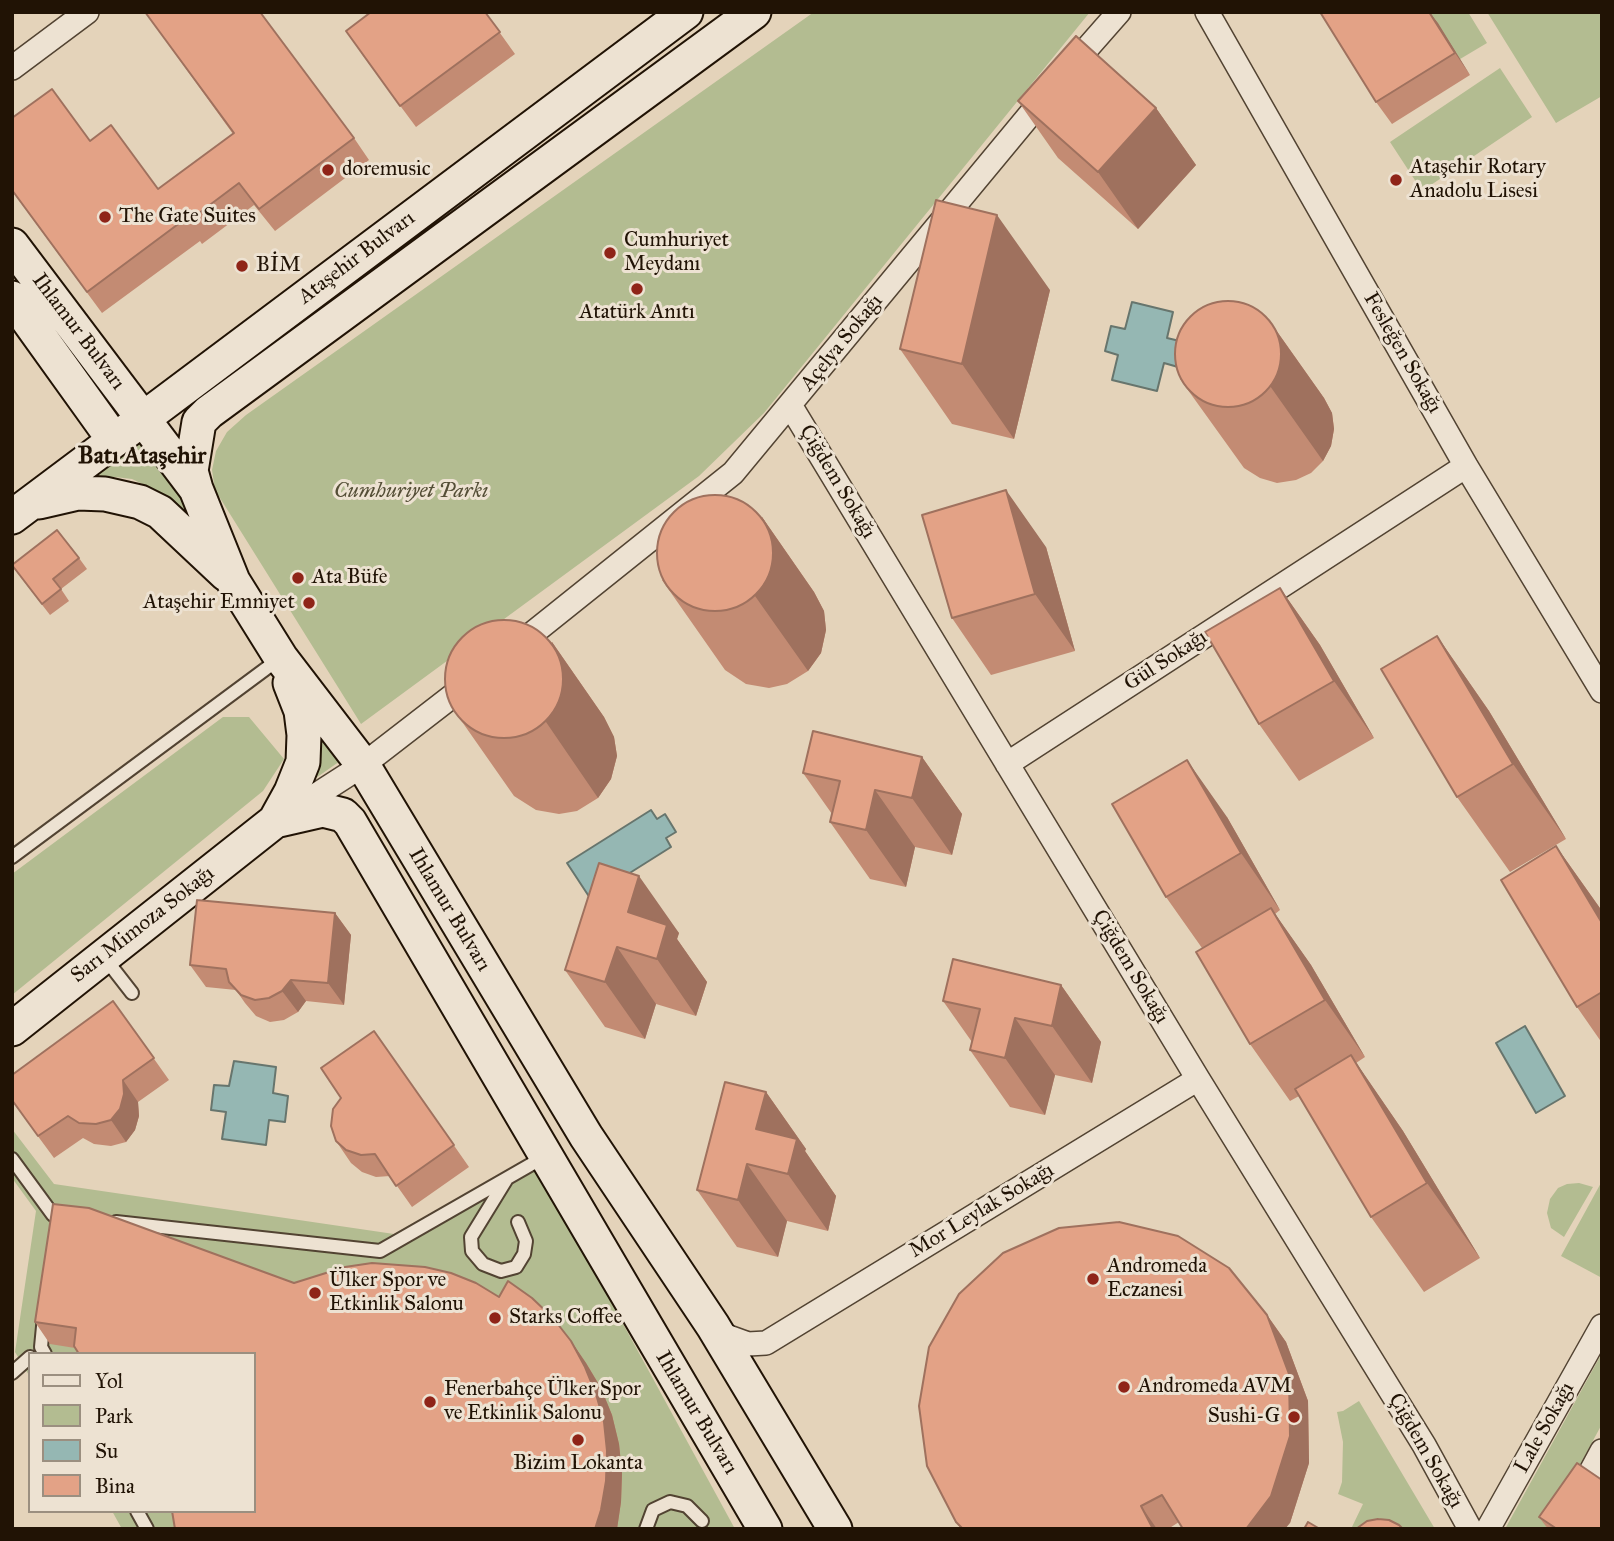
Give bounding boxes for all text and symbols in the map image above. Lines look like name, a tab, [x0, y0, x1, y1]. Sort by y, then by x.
place label: Ataşehir Rotary Anadolu Lisesi	[1410, 155, 1546, 205]
place label: doremusic	[342, 157, 431, 183]
marker: doremusic	[320, 162, 336, 178]
marker: Ataşehir Rotary Anadolu Lisesi	[1388, 172, 1404, 188]
place label: The Gate Suites	[119, 204, 256, 230]
street label: Ataşehir Bulvarı	[294, 206, 420, 310]
marker: The Gate Suites	[97, 209, 113, 225]
place label: Cumhuriyet Meydanı	[624, 228, 729, 278]
marker: Cumhuriyet Meydanı	[602, 245, 618, 261]
place label: BİM	[256, 253, 301, 279]
marker: BİM	[234, 258, 250, 274]
street label: Ihlamur Bulvarı	[26, 269, 130, 395]
marker: Atatürk Anıtı	[629, 281, 645, 297]
street label: Fesleğen Sokağı	[1357, 288, 1447, 418]
street label: Açelya Sokağı	[795, 290, 889, 396]
place label: Atatürk Anıtı	[579, 300, 695, 326]
street label: Çiğdem Sokağı	[793, 421, 881, 543]
district label: Batı Ataşehir	[78, 443, 206, 471]
park label: Cumhuriyet Parkı	[334, 479, 488, 505]
place label: Ata Büfe	[312, 565, 387, 591]
marker: Ata Büfe	[290, 570, 306, 586]
place label: Ataşehir Emniyet	[143, 590, 295, 616]
marker: Ataşehir Emniyet	[301, 595, 317, 611]
street label: Gül Sokağı	[1120, 625, 1212, 697]
street label: Ihlamur Bulvarı	[402, 844, 496, 976]
street label: Sarı Mimoza Sokağı	[66, 861, 220, 989]
street label: Çiğdem Sokağı	[1086, 906, 1174, 1028]
street label: Mor Leylak Sokağı	[905, 1158, 1059, 1264]
place label: Andromeda Eczanesi	[1107, 1254, 1207, 1304]
place label: Ülker Spor ve Etkinlik Salonu	[329, 1268, 464, 1318]
marker: Andromeda Eczanesi	[1085, 1271, 1101, 1287]
marker: Ülker Spor ve Etkinlik Salonu	[307, 1285, 323, 1301]
place label: Starks Coffee	[509, 1305, 622, 1331]
marker: Starks Coffee	[487, 1310, 503, 1326]
street label: Ihlamur Bulvarı	[649, 1347, 743, 1479]
legend	[28, 1352, 256, 1513]
text: Yol	[95, 1368, 123, 1394]
place label: Andromeda AVM	[1138, 1374, 1292, 1400]
place label: Fenerbahçe Ülker Spor ve Etkinlik Salonu	[444, 1377, 641, 1427]
street label: Lale Sokağı	[1510, 1378, 1580, 1478]
marker: Andromeda AVM	[1116, 1379, 1132, 1395]
street label: Çiğdem Sokağı	[1382, 1389, 1468, 1513]
marker: Fenerbahçe Ülker Spor ve Etkinlik Salonu	[422, 1394, 438, 1410]
text: Park	[95, 1403, 133, 1429]
place label: Sushi-G	[1208, 1404, 1280, 1430]
marker: Sushi-G	[1286, 1409, 1302, 1425]
marker: Bizim Lokanta	[570, 1432, 586, 1448]
text: Su	[95, 1438, 118, 1464]
place label: Bizim Lokanta	[513, 1451, 643, 1477]
text: Bina	[95, 1473, 135, 1499]

